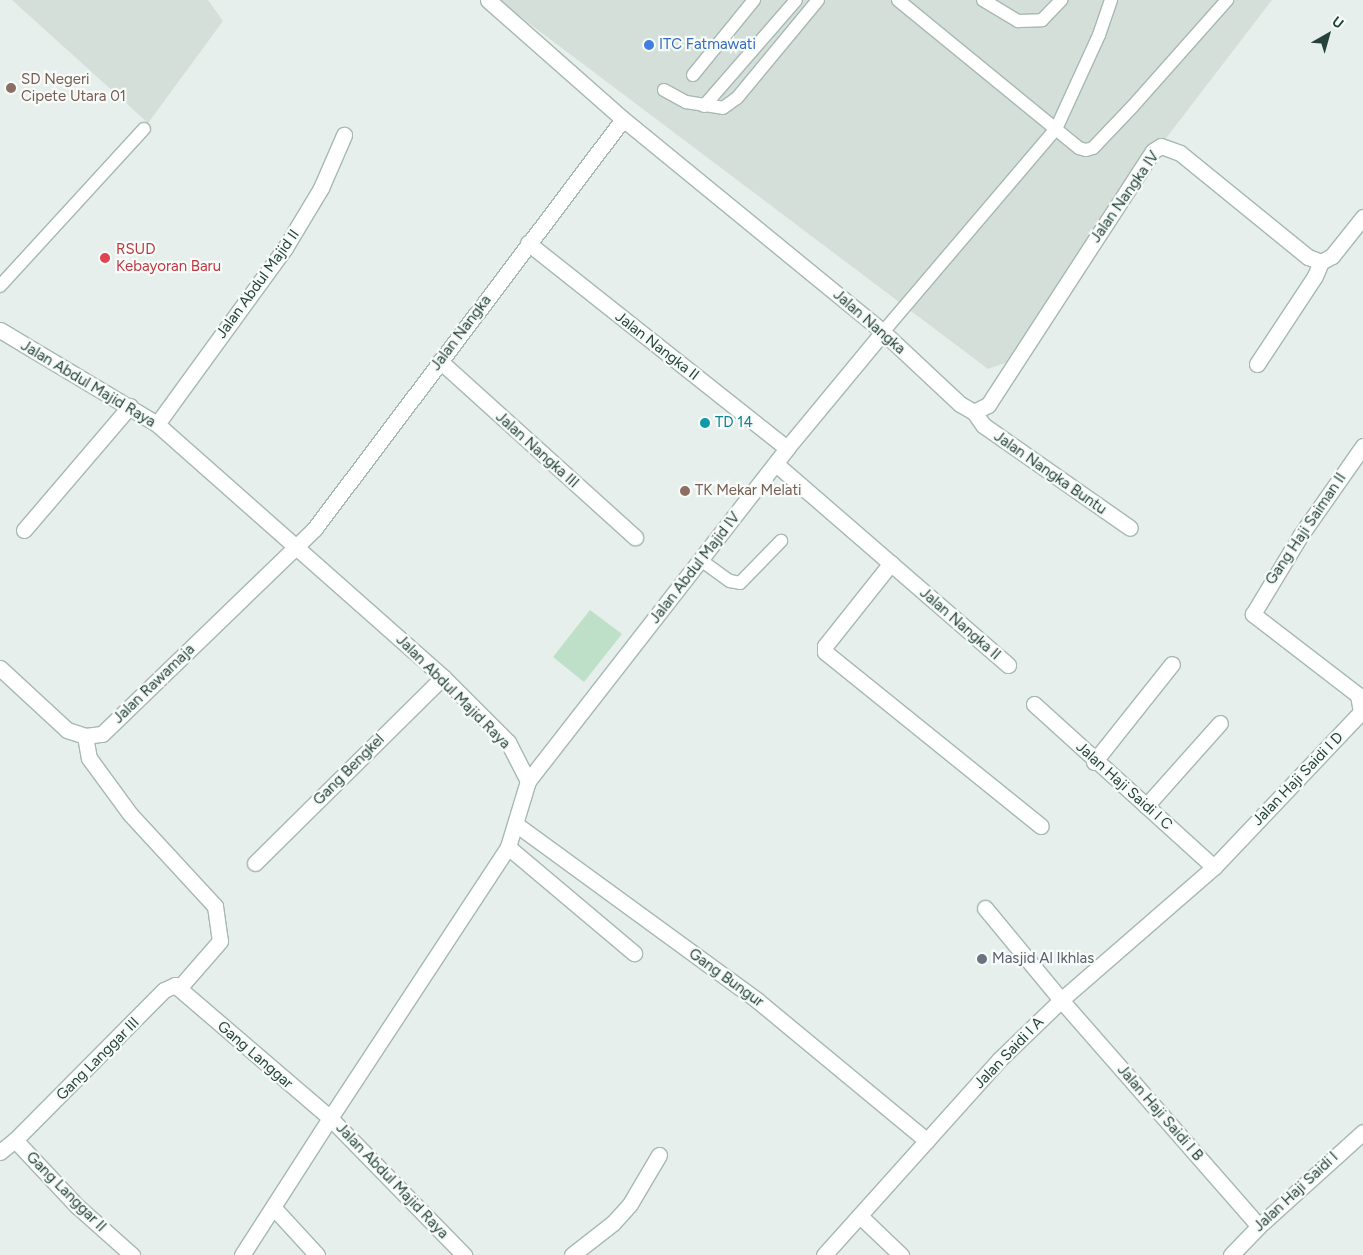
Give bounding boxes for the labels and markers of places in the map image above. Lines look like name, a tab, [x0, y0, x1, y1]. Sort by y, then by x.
place label: ITC Fatmawati	[659, 36, 756, 54]
marker: ITC Fatmawati	[643, 39, 655, 51]
place label: SD Negeri Cipete Utara 01	[21, 70, 126, 105]
marker: SD Negeri Cipete Utara 01	[5, 82, 17, 94]
place label: RSUD Kebayoran Baru	[116, 240, 221, 275]
marker: RSUD Kebayoran Baru	[98, 251, 112, 265]
place label: TD 14	[715, 414, 753, 432]
marker: TD 14	[699, 417, 711, 429]
place label: TK Mekar Melati	[695, 482, 802, 500]
marker: TK Mekar Melati	[679, 485, 691, 497]
place label: Masjid Al Ikhlas	[992, 950, 1094, 968]
marker: Masjid Al Ikhlas	[976, 953, 988, 965]

